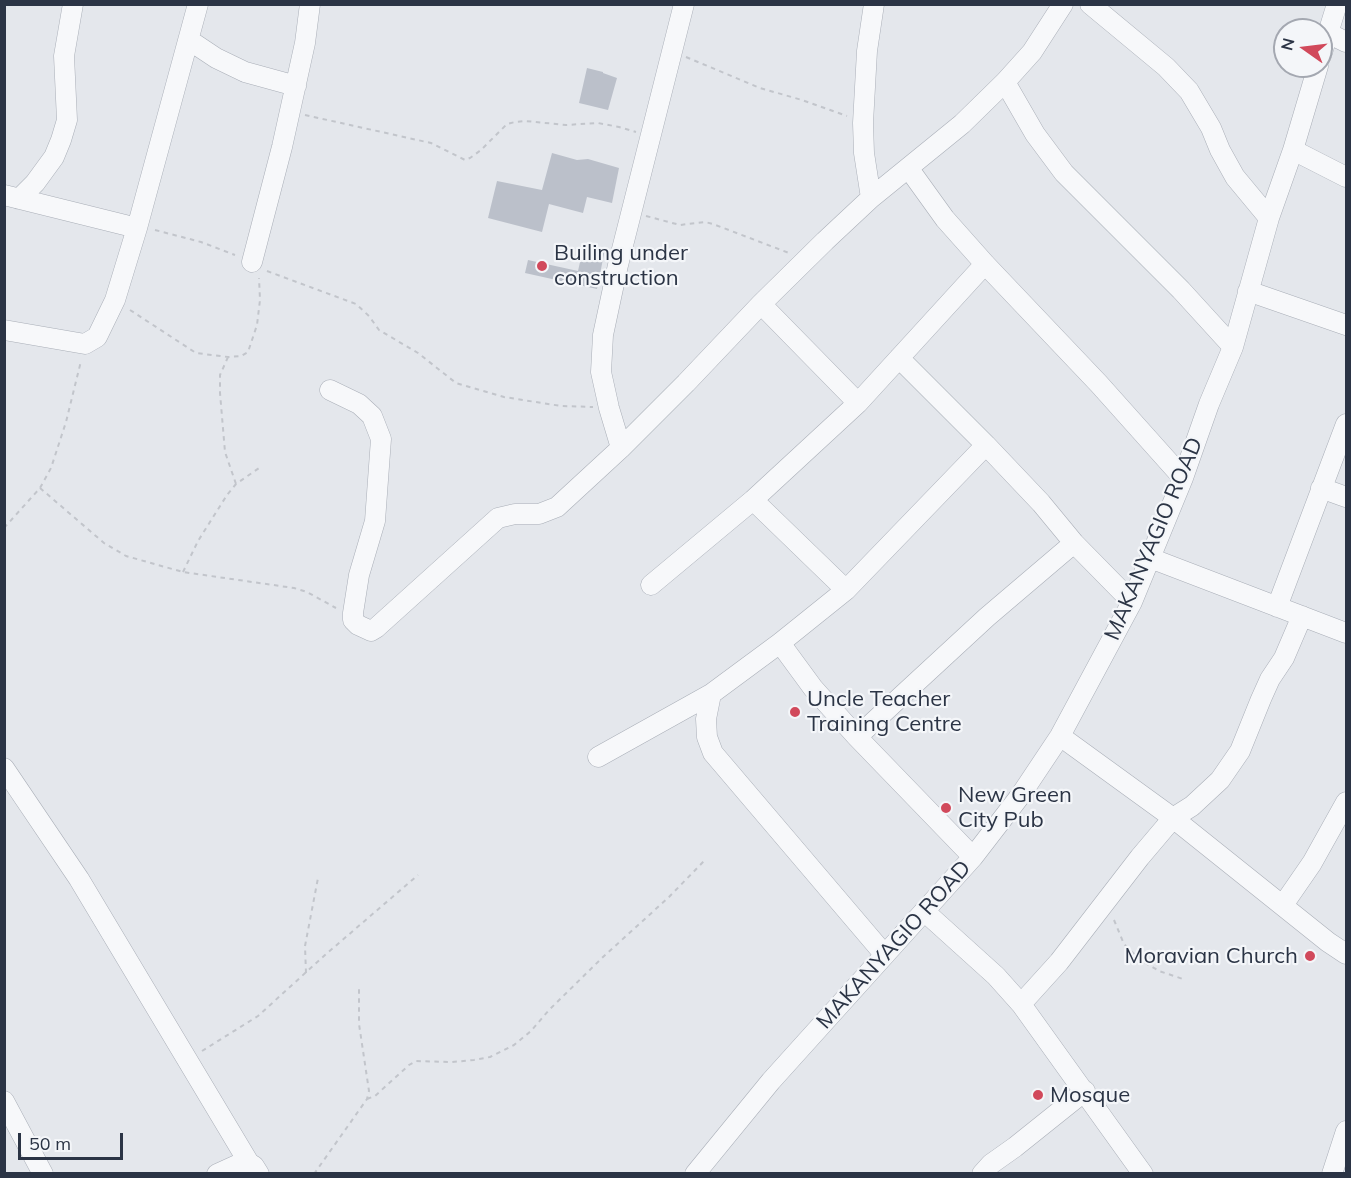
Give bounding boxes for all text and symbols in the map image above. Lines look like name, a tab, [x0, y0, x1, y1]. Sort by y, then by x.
north arrow	[1273, 18, 1333, 78]
text: N	[1276, 36, 1299, 52]
place label: Builing under construction	[554, 240, 688, 292]
marker: Builing under construction	[535, 259, 549, 273]
street label: MAKANYAGIO ROAD	[1099, 434, 1209, 644]
place label: Uncle Teacher Training Centre	[807, 686, 962, 738]
marker: Uncle Teacher Training Centre	[788, 705, 802, 719]
place label: New Green City Pub	[958, 782, 1072, 834]
marker: New Green City Pub	[939, 801, 953, 815]
street label: MAKANYAGIO ROAD	[811, 855, 977, 1035]
place label: Moravian Church	[1125, 943, 1298, 969]
marker: Moravian Church	[1303, 949, 1317, 963]
place label: Mosque	[1050, 1082, 1130, 1108]
marker: Mosque	[1031, 1088, 1045, 1102]
scale bar	[21, 1121, 126, 1159]
text: 50 m	[29, 1132, 71, 1155]

